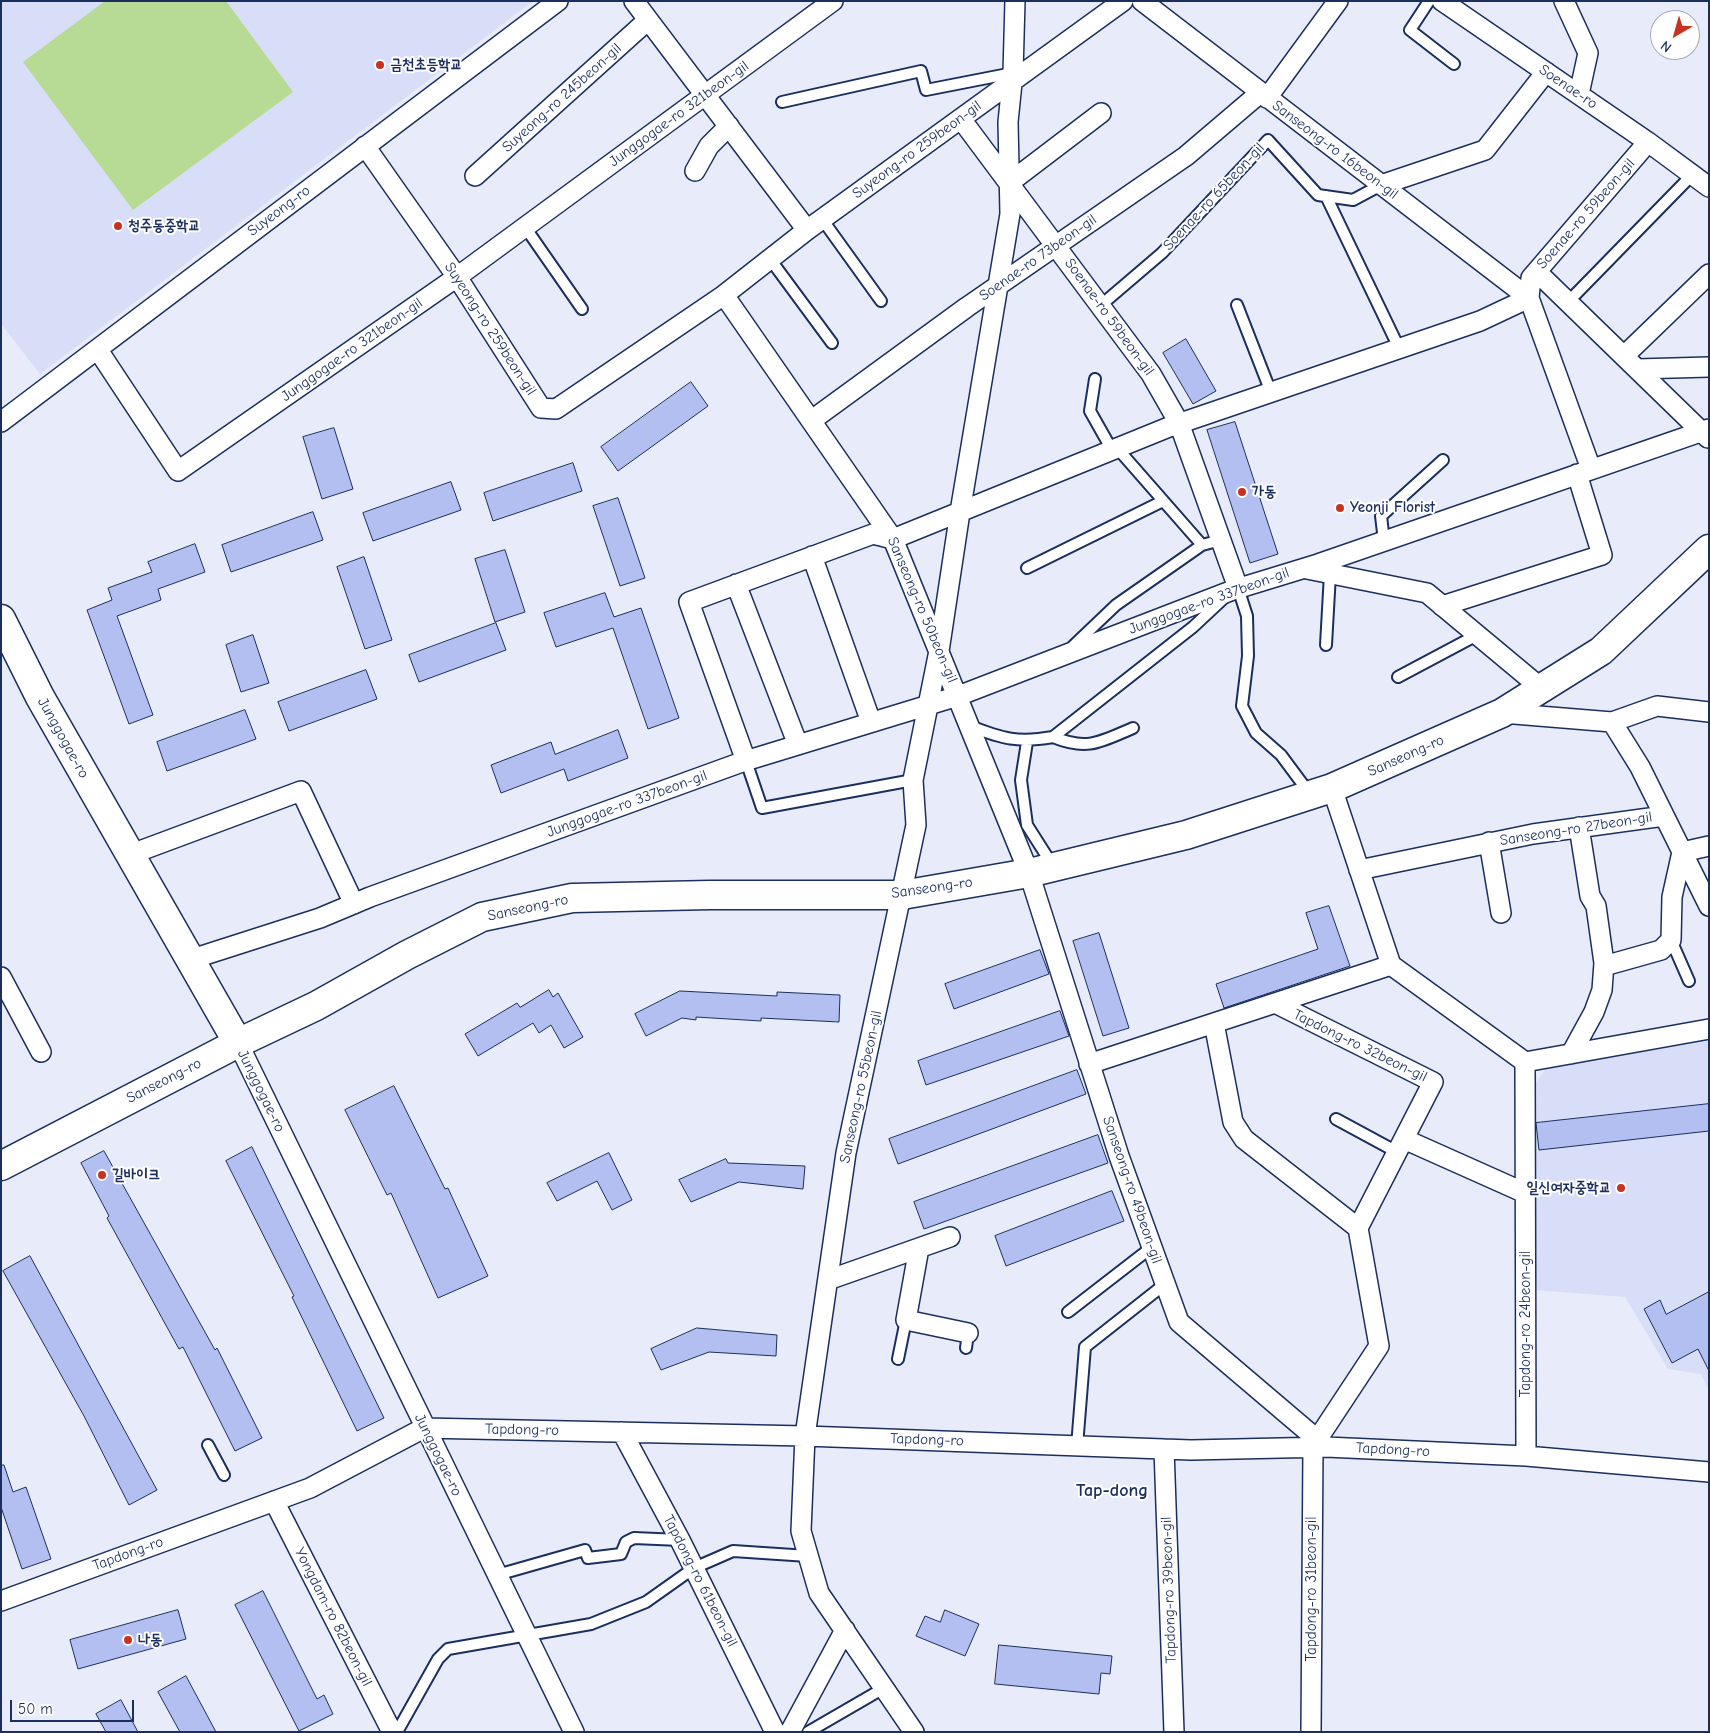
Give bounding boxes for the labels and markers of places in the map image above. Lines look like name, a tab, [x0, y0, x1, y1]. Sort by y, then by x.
place label: 금천초등학교	[390, 56, 462, 74]
marker: 금천초등학교	[374, 59, 386, 71]
place label: 청주동중학교	[128, 217, 200, 235]
marker: 청주동중학교	[112, 220, 124, 232]
place label: 가동	[1252, 483, 1276, 501]
marker: 가동	[1236, 486, 1248, 498]
place label: Yeonji Florist	[1350, 499, 1435, 517]
marker: Yeonji Florist	[1334, 502, 1346, 514]
place label: 길바이크	[112, 1166, 160, 1184]
marker: 길바이크	[96, 1169, 108, 1181]
place label: 일신여자중학교	[1527, 1179, 1611, 1197]
marker: 일신여자중학교	[1615, 1182, 1627, 1194]
place label: 나동	[138, 1631, 162, 1649]
marker: 나동	[122, 1634, 134, 1646]

